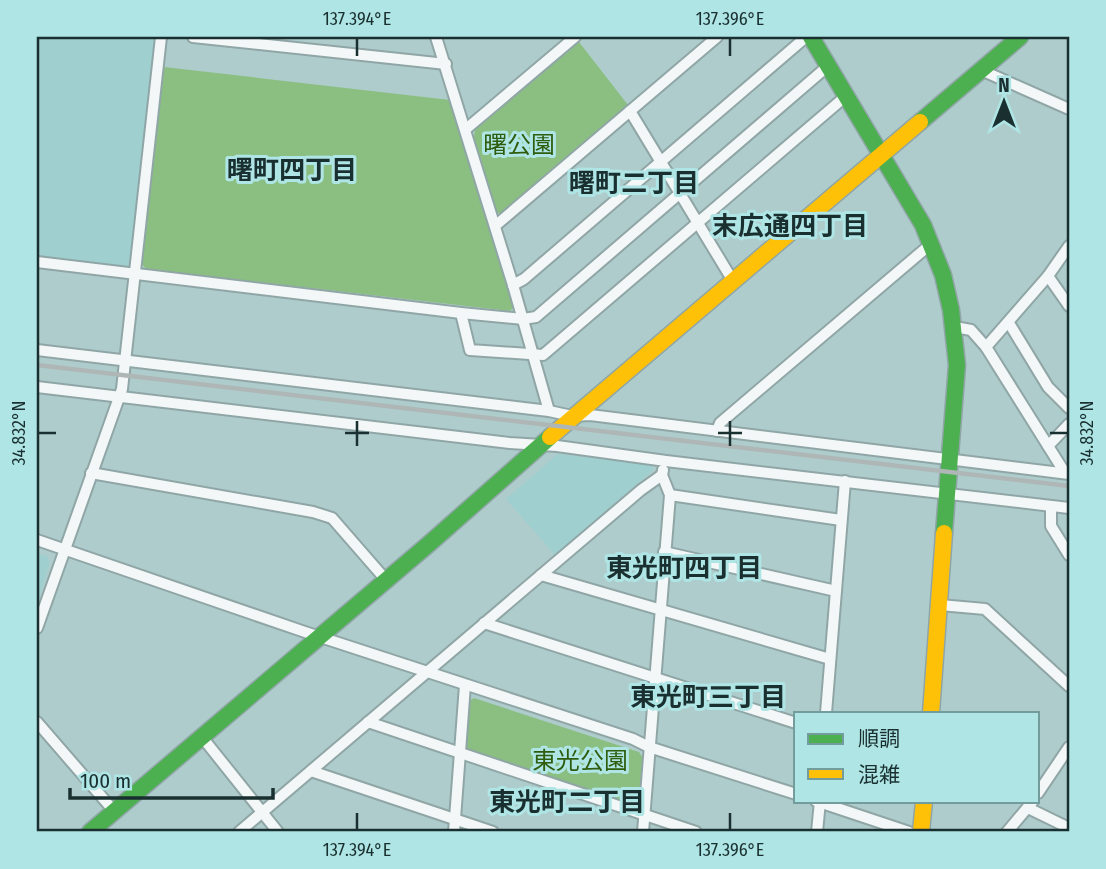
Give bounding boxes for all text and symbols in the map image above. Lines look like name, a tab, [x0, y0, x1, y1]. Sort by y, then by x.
text: 137.394°E	[323, 8, 391, 30]
text: 137.396°E	[696, 8, 764, 30]
north arrow	[970, 66, 1040, 136]
text: N	[998, 74, 1010, 97]
park label: 曙公園	[483, 131, 555, 159]
district label: 曙町四丁目	[227, 155, 357, 186]
district label: 曙町二丁目	[569, 168, 699, 199]
district label: 末広通四丁目	[712, 211, 868, 242]
text: 34.832°N	[8, 401, 30, 465]
text: 34.832°N	[1076, 401, 1098, 465]
district label: 東光町四丁目	[606, 553, 762, 584]
district label: 東光町三丁目	[630, 682, 786, 713]
legend	[794, 712, 1040, 802]
text: 順調	[858, 726, 900, 752]
park label: 東光公園	[532, 747, 628, 775]
scale bar	[70, 757, 273, 801]
text: 混雑	[858, 762, 900, 788]
text: 100 m	[80, 768, 131, 794]
district label: 東光町二丁目	[489, 787, 645, 818]
text: 137.394°E	[323, 839, 391, 861]
text: 137.396°E	[696, 839, 764, 861]

